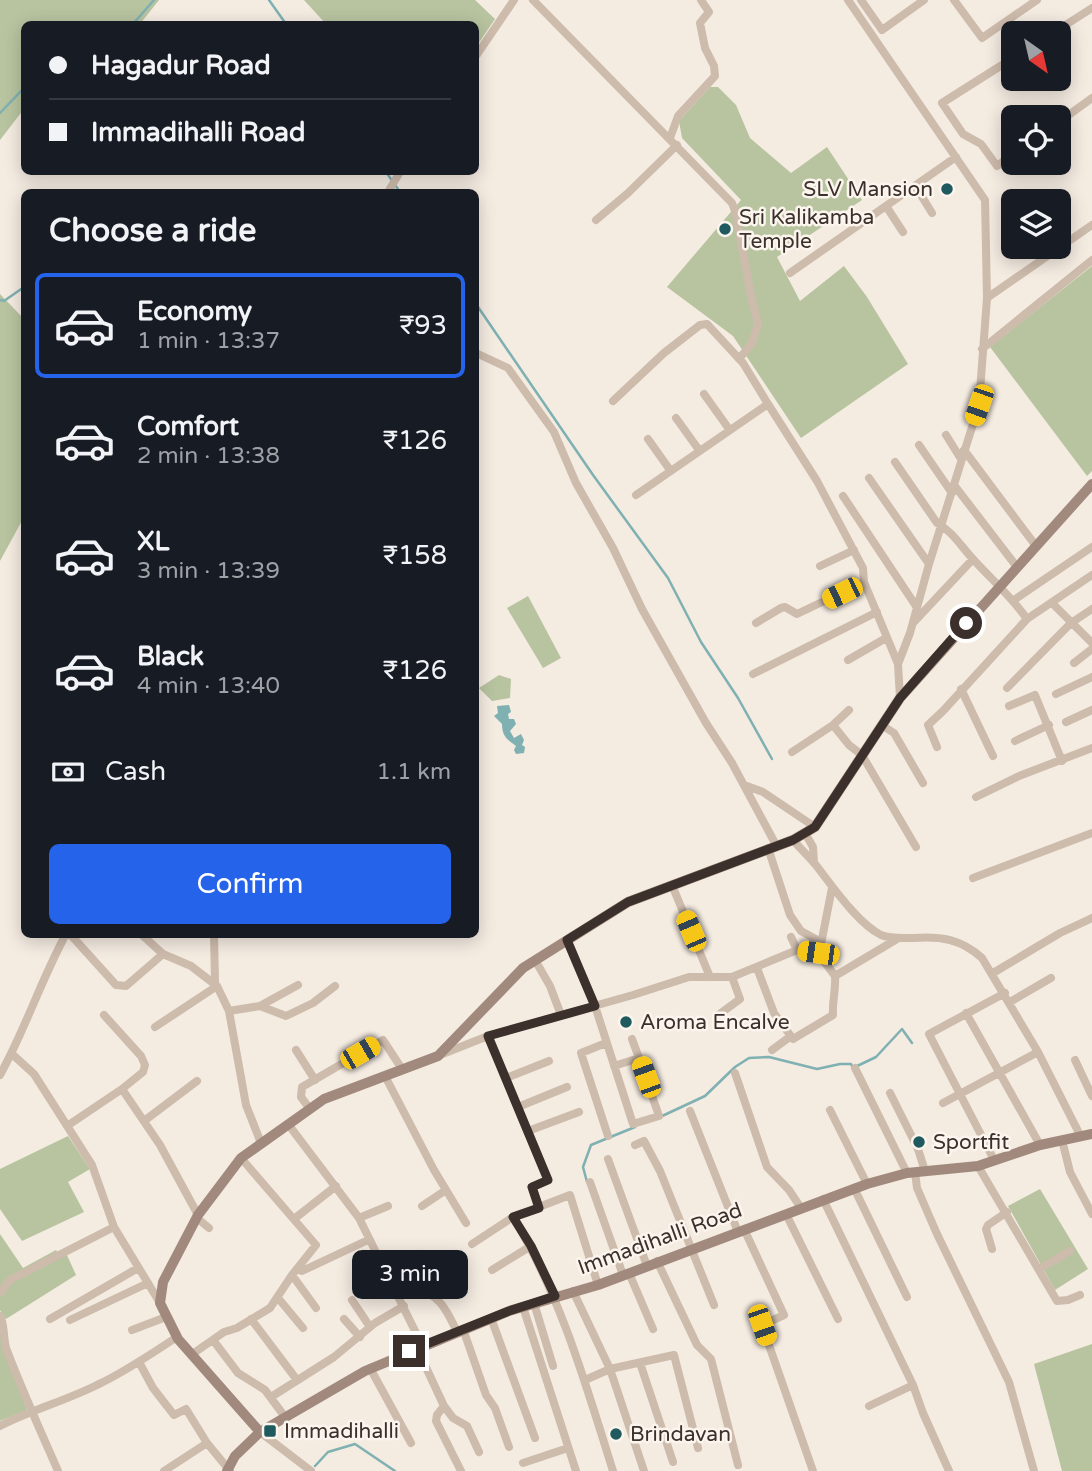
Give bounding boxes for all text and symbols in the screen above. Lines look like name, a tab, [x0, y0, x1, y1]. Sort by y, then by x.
north arrow	[1001, 21, 1071, 91]
map controls	[1001, 21, 1071, 259]
text: Hagadur Road	[91, 50, 271, 81]
button: locate	[1001, 105, 1071, 175]
text: Immadihalli Road	[91, 117, 305, 148]
place label: SLV Mansion	[803, 177, 933, 202]
marker: SLV Mansion	[939, 181, 955, 197]
button: layers	[1001, 189, 1071, 259]
place label: Sri Kalikamba Temple	[739, 205, 874, 254]
text: Choose a ride	[49, 212, 256, 250]
marker: Sri Kalikamba Temple	[717, 221, 733, 237]
icon: car	[53, 294, 116, 357]
text: Economy	[137, 296, 252, 327]
text: ₹93	[399, 310, 447, 341]
text: 1 min · 13:37	[137, 327, 280, 355]
car	[963, 382, 996, 428]
icon: car	[53, 409, 116, 472]
text: Comfort	[137, 411, 239, 442]
text: ₹126	[383, 425, 447, 456]
text: 2 min · 13:38	[137, 442, 280, 470]
icon: car	[53, 524, 116, 587]
text: XL	[137, 526, 169, 557]
text: ₹158	[383, 540, 447, 571]
text: 3 min · 13:39	[137, 557, 280, 585]
car	[819, 574, 866, 612]
route start	[950, 607, 982, 639]
icon: car	[53, 639, 116, 702]
text: Black	[137, 641, 204, 672]
text: ₹126	[383, 655, 447, 686]
text: 4 min · 13:40	[137, 672, 280, 700]
icon: cash	[49, 753, 87, 791]
text: Cash	[105, 756, 166, 787]
text: 1.1 km	[377, 758, 451, 786]
button: Confirm	[49, 844, 451, 924]
car	[674, 908, 709, 954]
car	[796, 940, 841, 966]
place label: Aroma Encalve	[640, 1010, 790, 1035]
marker: Aroma Encalve	[618, 1014, 634, 1030]
car	[337, 1033, 384, 1073]
car	[629, 1054, 664, 1100]
place label: Sportfit	[933, 1130, 1009, 1155]
marker: Sportfit	[911, 1134, 927, 1150]
street label: Immadihalli Road	[574, 1198, 746, 1280]
callout: 3 min	[351, 1250, 467, 1298]
text: 3 min	[379, 1260, 441, 1288]
car	[746, 1302, 779, 1348]
route end	[393, 1335, 425, 1367]
place label: Immadihalli	[284, 1419, 399, 1444]
place label: Brindavan	[630, 1422, 731, 1447]
marker: Immadihalli	[262, 1423, 278, 1439]
marker: Brindavan	[608, 1426, 624, 1442]

